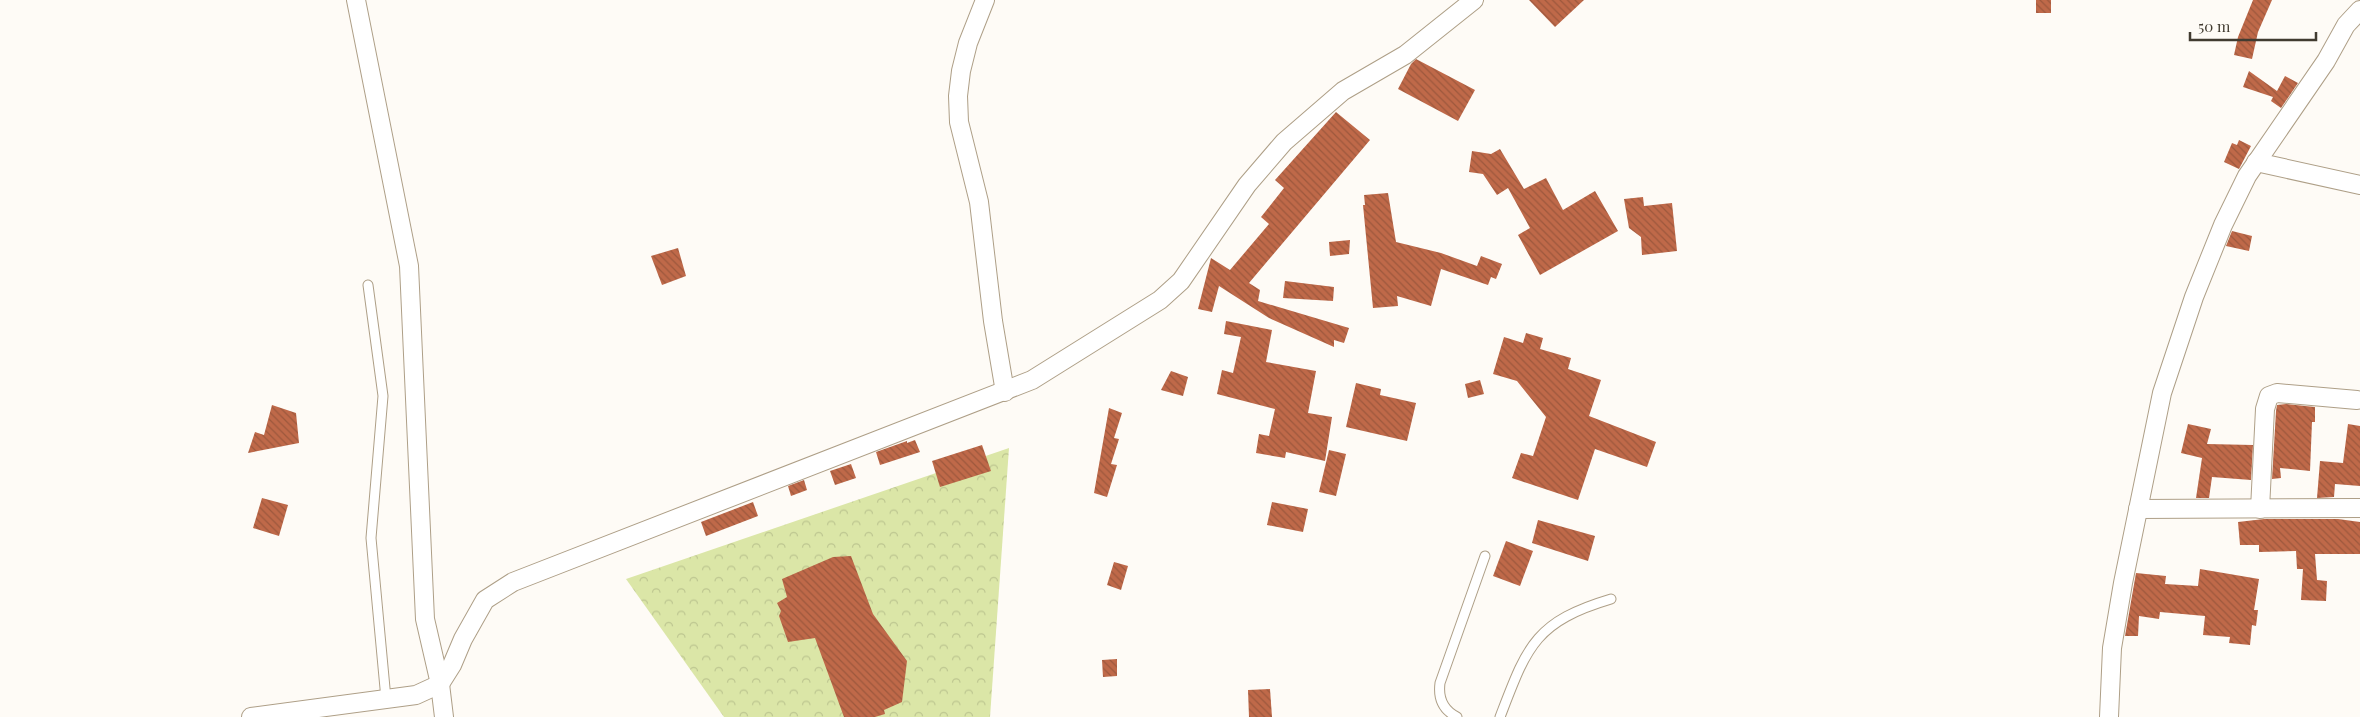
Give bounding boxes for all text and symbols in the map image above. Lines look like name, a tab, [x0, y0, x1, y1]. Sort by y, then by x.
scale bar	[2190, 10, 2316, 42]
text: 50 m	[2198, 16, 2231, 36]

